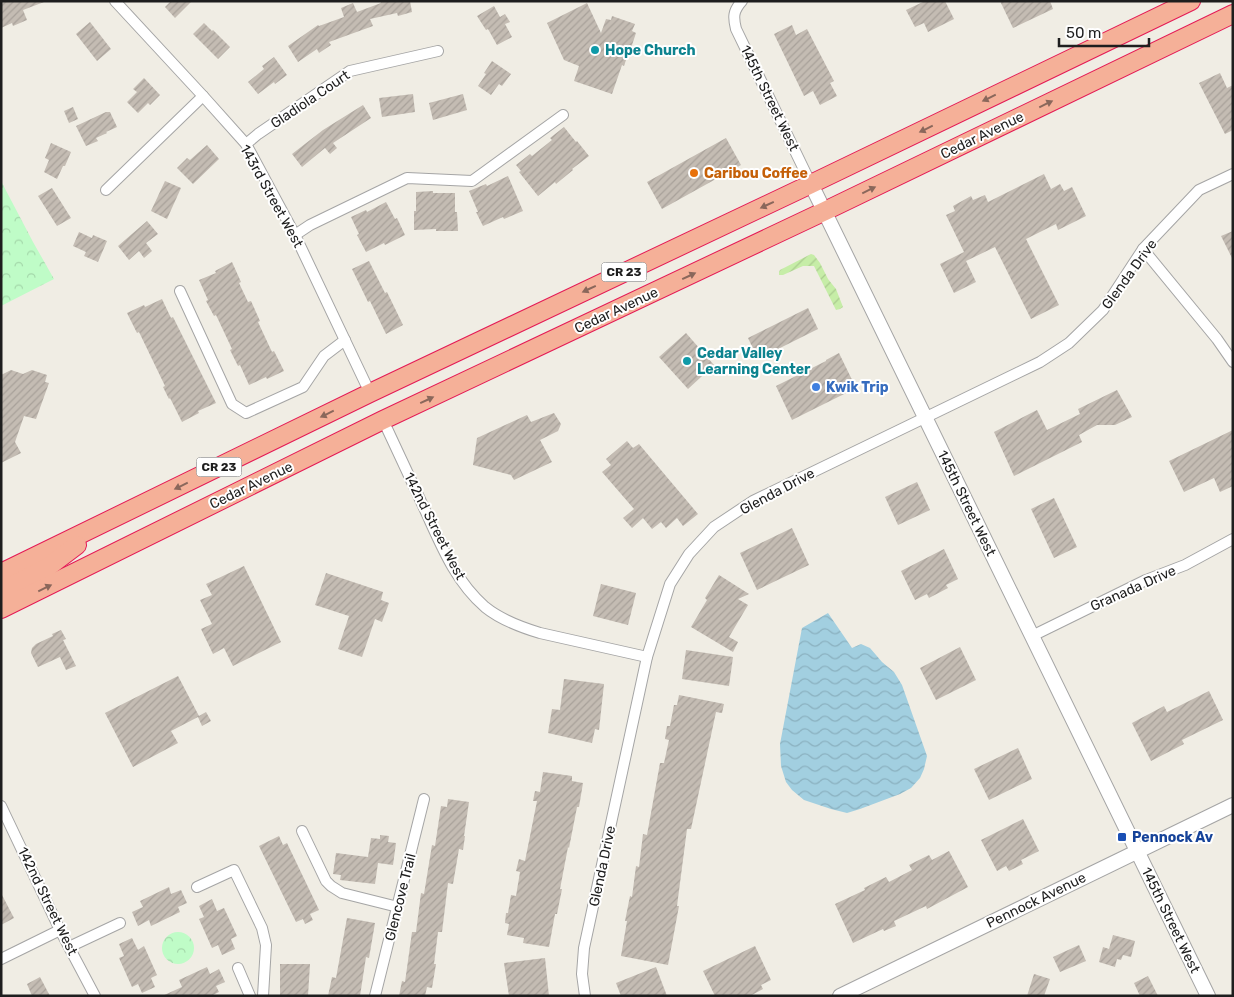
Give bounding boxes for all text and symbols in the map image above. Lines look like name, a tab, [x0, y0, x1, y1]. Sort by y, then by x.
scale bar	[1059, 15, 1149, 47]
text: 50 m	[1066, 24, 1101, 42]
place label: Hope Church	[605, 42, 696, 59]
street label: 145th Street West	[737, 43, 803, 154]
marker: Hope Church	[589, 44, 601, 56]
street label: Gladiola Court	[268, 66, 353, 132]
one-way arrow	[982, 94, 996, 102]
one-way arrow	[1039, 100, 1054, 108]
street label: Cedar Avenue	[938, 108, 1027, 163]
one-way arrow	[919, 125, 933, 133]
street label: 143rd Street West	[236, 142, 307, 251]
place label: Caribou Coffee	[704, 165, 808, 182]
marker: Caribou Coffee	[688, 167, 700, 179]
one-way arrow	[862, 186, 876, 194]
one-way arrow	[760, 201, 774, 209]
street label: Glenda Drive	[1098, 236, 1161, 313]
road number: CR 23	[602, 262, 646, 282]
one-way arrow	[682, 271, 696, 279]
street label: Cedar Avenue	[572, 284, 661, 337]
one-way arrow	[581, 285, 596, 293]
place label: Cedar Valley Learning Center	[697, 345, 811, 378]
marker: Cedar Valley Learning Center	[681, 355, 693, 367]
place label: Kwik Trip	[826, 379, 889, 396]
marker: Kwik Trip	[810, 381, 822, 393]
one-way arrow	[420, 395, 434, 403]
one-way arrow	[319, 410, 334, 418]
street label: 145th Street West	[934, 448, 1000, 559]
road number: CR 23	[196, 458, 242, 477]
street label: Cedar Avenue	[207, 458, 296, 513]
street label: Glenda Drive	[737, 465, 818, 518]
street label: 142nd Street West	[400, 470, 469, 583]
one-way arrow	[173, 481, 188, 490]
street label: Granada Drive	[1088, 562, 1179, 615]
one-way arrow	[38, 583, 52, 591]
street label: Glenda Drive	[586, 824, 619, 908]
place label: Pennock Av	[1132, 829, 1214, 846]
marker: Pennock Av	[1116, 831, 1128, 843]
street label: 142nd Street West	[14, 844, 81, 959]
street label: Glencove Trail	[381, 851, 420, 943]
street label: 145th Street West	[1138, 865, 1204, 976]
street label: Pennock Avenue	[984, 869, 1089, 932]

